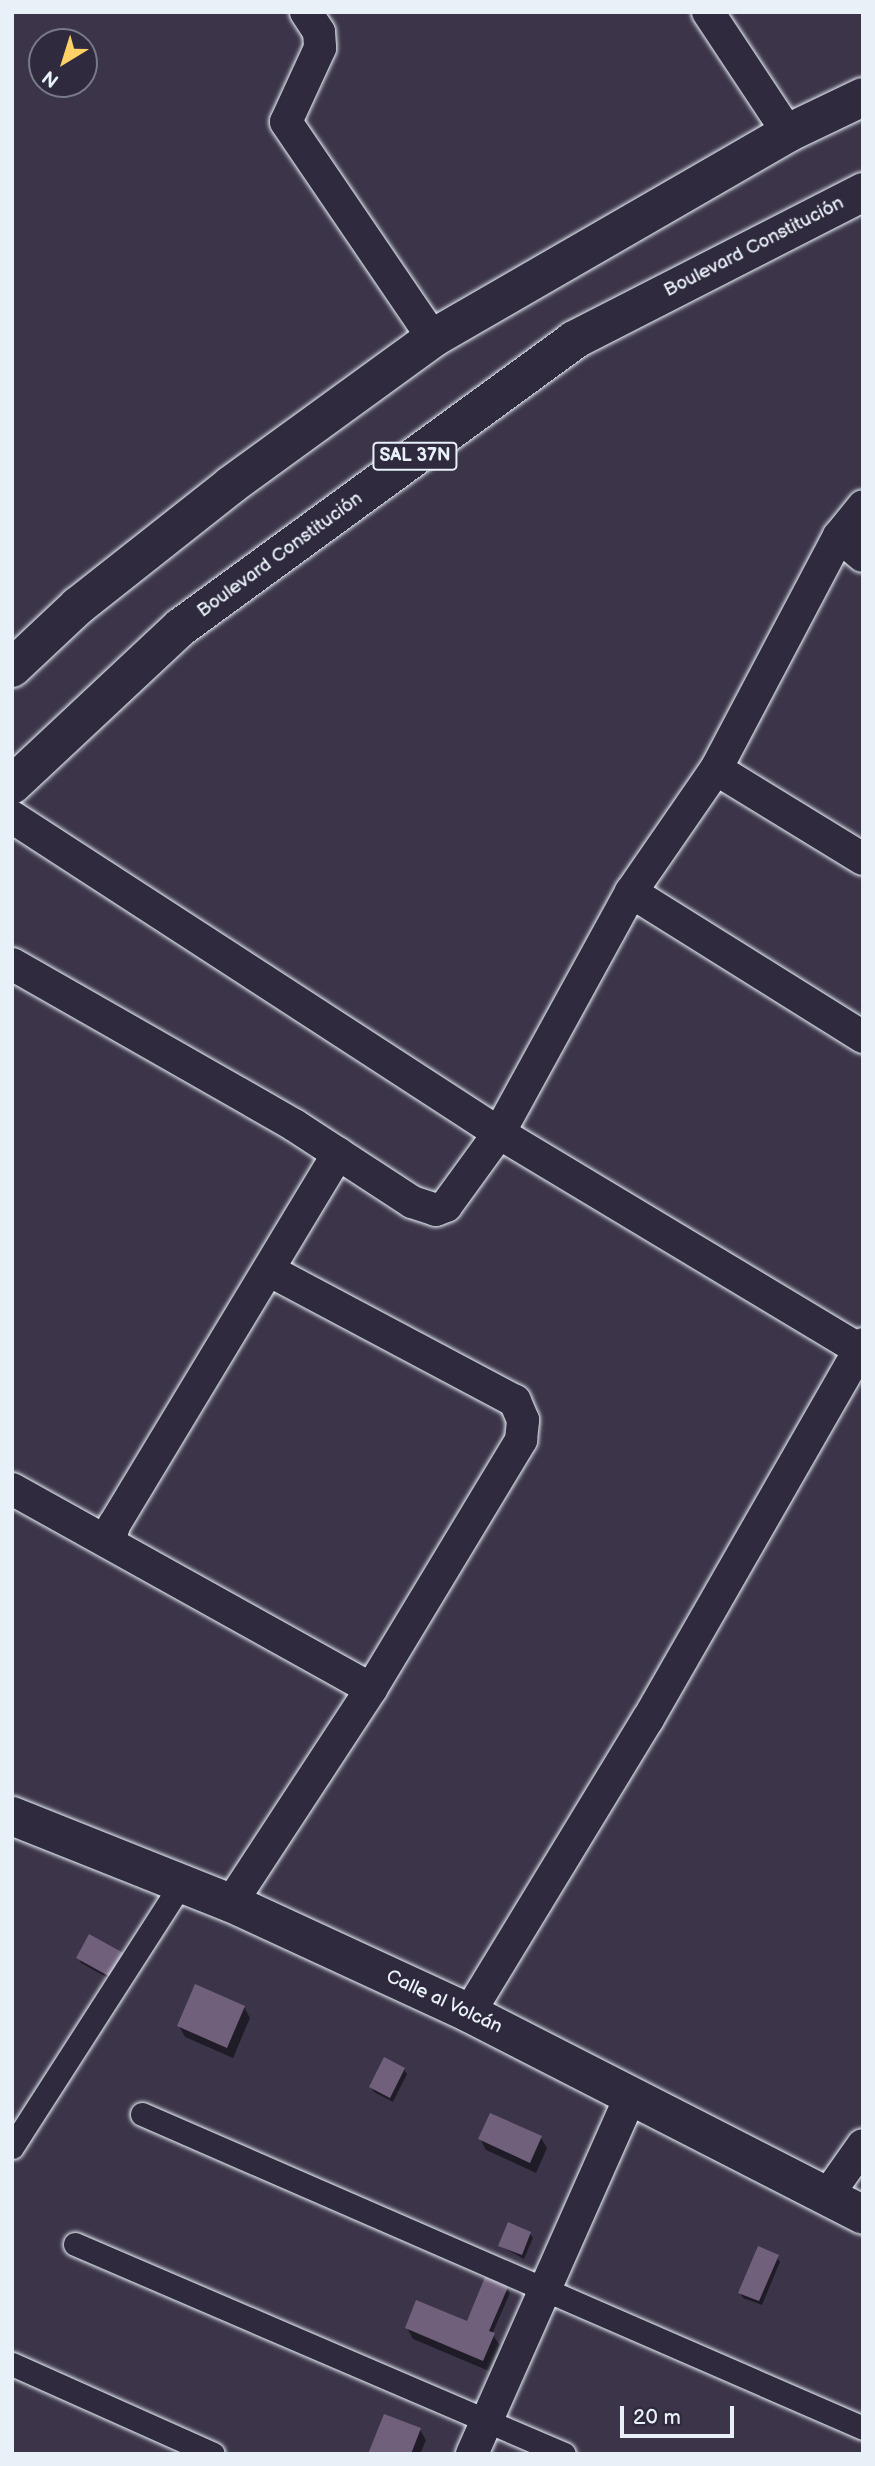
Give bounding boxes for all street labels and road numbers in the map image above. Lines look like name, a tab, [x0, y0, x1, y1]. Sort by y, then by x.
street label: Boulevard Constitución	[660, 192, 848, 302]
road number: SAL 37N	[371, 442, 459, 470]
street label: Boulevard Constitución	[193, 487, 367, 623]
street label: Calle al Volcán	[382, 1965, 506, 2039]

